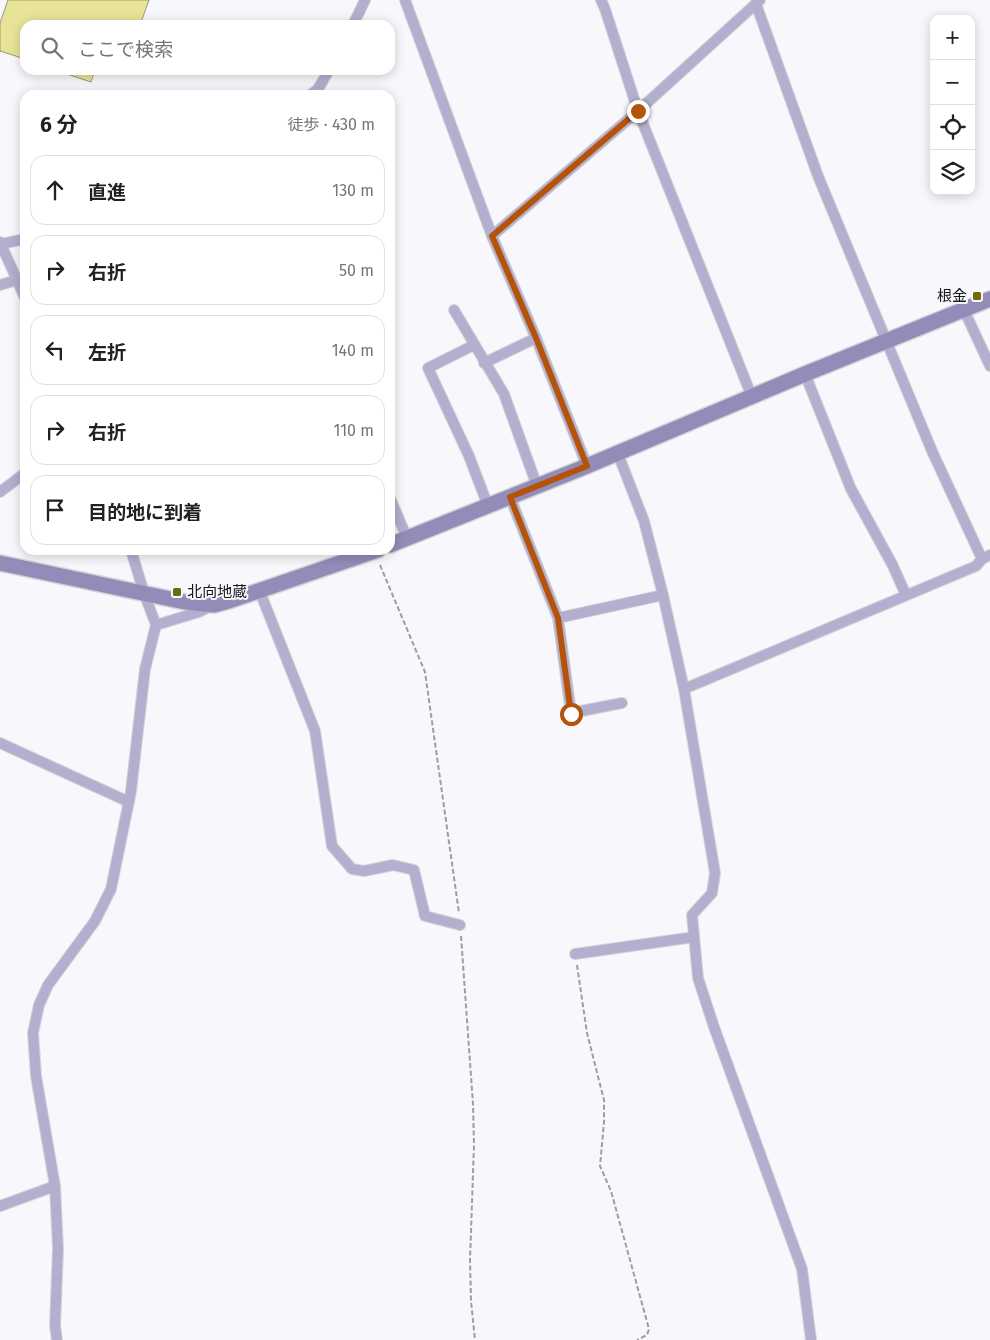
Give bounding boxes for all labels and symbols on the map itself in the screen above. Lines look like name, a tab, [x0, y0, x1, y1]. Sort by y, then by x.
route end	[627, 100, 650, 123]
place label: 根金	[937, 287, 967, 305]
marker: 根金	[971, 290, 983, 302]
place label: 北向地蔵	[187, 583, 247, 601]
marker: 北向地蔵	[171, 586, 183, 598]
route start	[560, 703, 583, 726]

